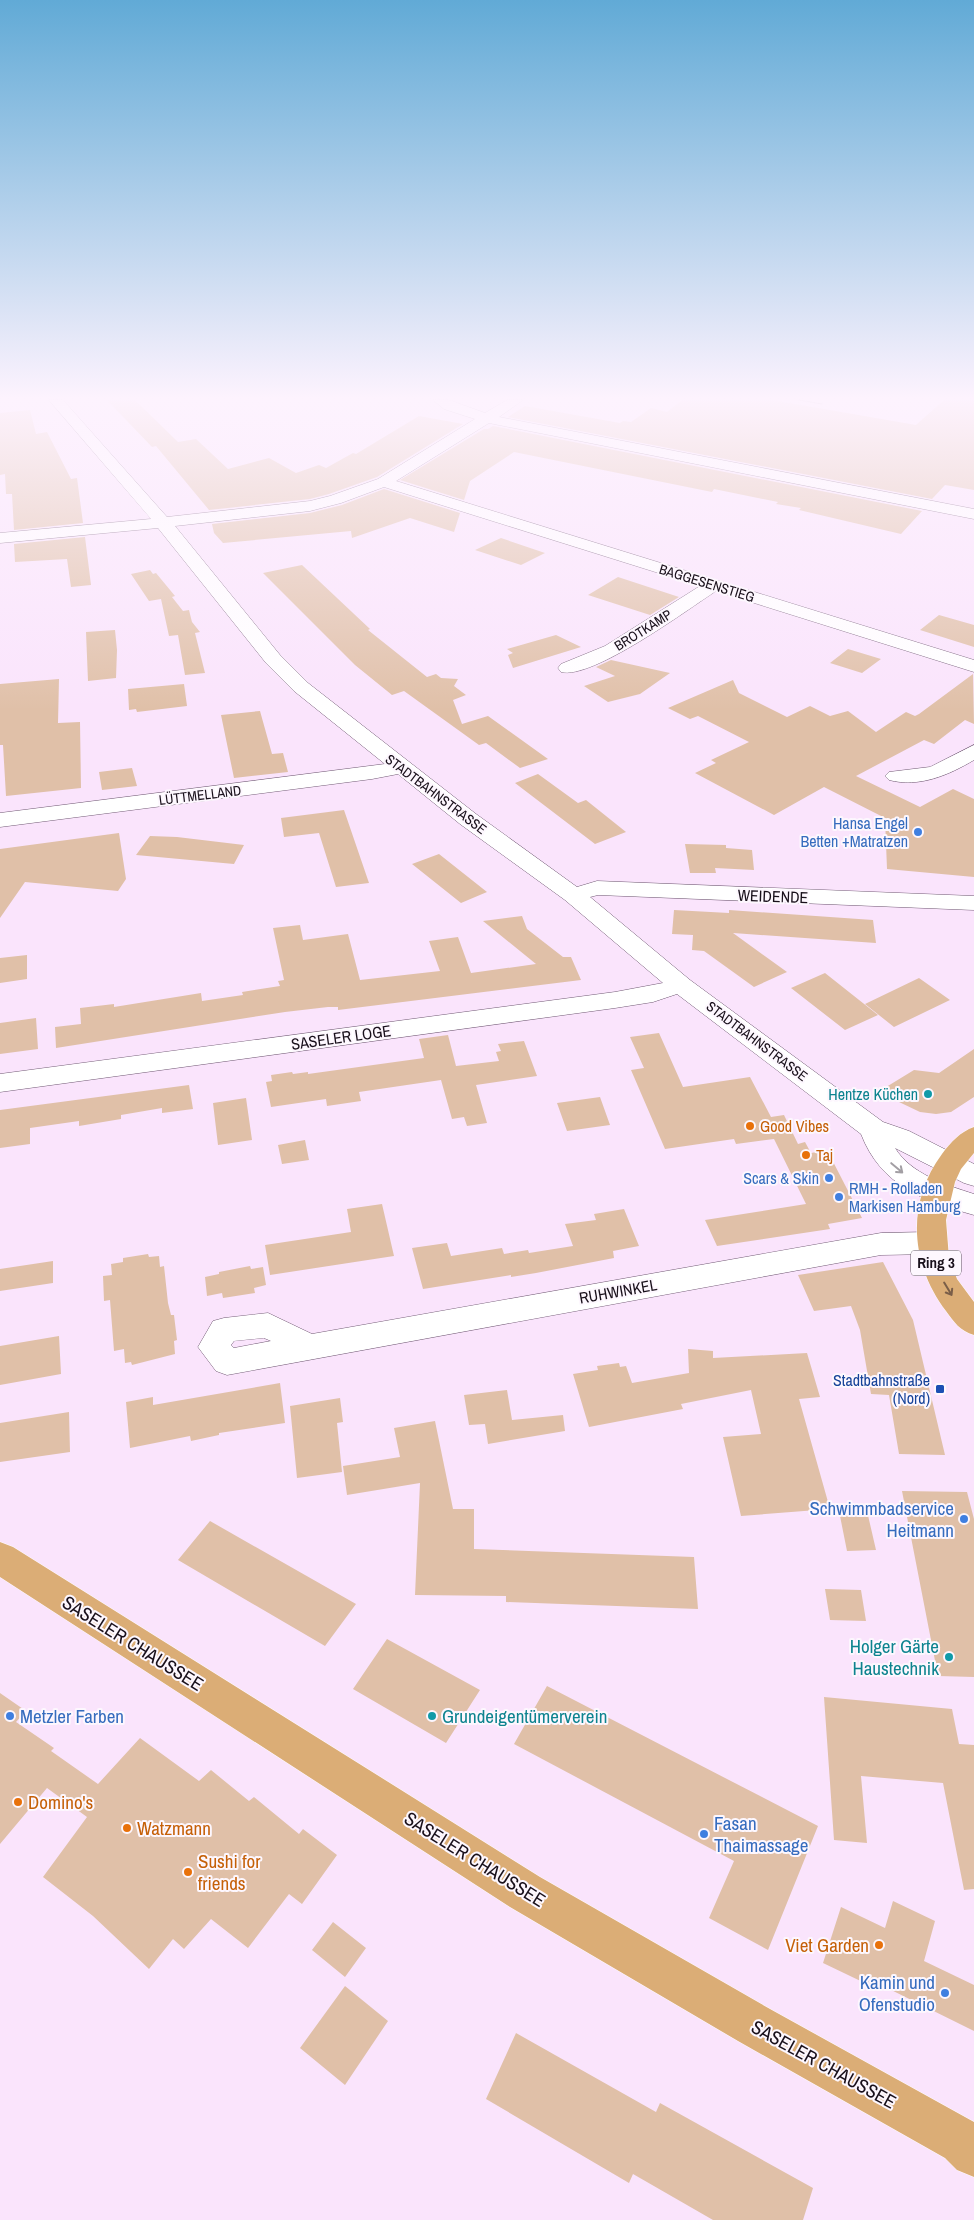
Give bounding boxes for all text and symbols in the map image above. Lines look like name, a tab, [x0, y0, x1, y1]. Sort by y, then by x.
street label: BAGGESENSTIEG	[657, 560, 757, 606]
street label: BROTKAMP	[611, 605, 675, 655]
street label: STADTBAHNSTRASSE	[382, 750, 490, 838]
street label: LÜTTMELLAND	[158, 781, 242, 809]
place label: Hansa Engel Betten +Matratzen	[800, 812, 908, 852]
marker: Hansa Engel Betten +Matratzen	[912, 826, 924, 838]
street label: WEIDENDE	[737, 884, 809, 908]
street label: STADTBAHNSTRASSE	[703, 997, 811, 1085]
street label: SASELER LOGE	[290, 1019, 392, 1055]
place label: Hentze Küchen	[828, 1083, 918, 1105]
marker: Hentze Küchen	[922, 1088, 934, 1100]
place label: Good Vibes	[760, 1115, 829, 1137]
marker: Good Vibes	[744, 1120, 756, 1132]
place label: Taj	[816, 1144, 833, 1166]
marker: Taj	[800, 1149, 812, 1161]
one-way arrow	[891, 1162, 904, 1173]
place label: Scars & Skin	[743, 1167, 819, 1189]
marker: Scars & Skin	[823, 1172, 835, 1184]
place label: RMH - Rolladen Markisen Hamburg	[849, 1177, 961, 1217]
marker: RMH - Rolladen Markisen Hamburg	[833, 1191, 845, 1203]
road number: Ring 3	[911, 1250, 961, 1276]
street label: RUHWINKEL	[577, 1273, 659, 1309]
one-way arrow	[942, 1282, 953, 1296]
place label: Stadtbahnstraße (Nord)	[833, 1369, 930, 1409]
marker: Stadtbahnstraße (Nord)	[934, 1383, 946, 1395]
place label: Schwimmbadservice Heitmann	[809, 1495, 954, 1543]
marker: Schwimmbadservice Heitmann	[958, 1513, 970, 1525]
street label: SASELER CHAUSSEE	[57, 1589, 209, 1697]
place label: Holger Gärte Haustechnik	[850, 1633, 939, 1681]
marker: Holger Gärte Haustechnik	[943, 1651, 955, 1663]
place label: Metzler Farben	[20, 1703, 124, 1729]
place label: Grundeigentümerverein	[442, 1703, 607, 1729]
marker: Metzler Farben	[4, 1710, 16, 1722]
marker: Grundeigentümerverein	[426, 1710, 438, 1722]
place label: Domino's	[28, 1789, 94, 1815]
marker: Domino's	[12, 1796, 24, 1808]
street label: SASELER CHAUSSEE	[399, 1805, 551, 1913]
place label: Fasan Thaimassage	[714, 1810, 808, 1858]
place label: Watzmann	[137, 1815, 211, 1841]
marker: Watzmann	[121, 1822, 133, 1834]
marker: Fasan Thaimassage	[698, 1828, 710, 1840]
place label: Sushi for friends	[198, 1848, 261, 1896]
marker: Sushi for friends	[182, 1866, 194, 1878]
place label: Viet Garden	[785, 1932, 869, 1958]
marker: Viet Garden	[873, 1939, 885, 1951]
place label: Kamin und Ofenstudio	[859, 1969, 935, 2017]
marker: Kamin und Ofenstudio	[939, 1987, 951, 1999]
street label: SASELER CHAUSSEE	[747, 2013, 901, 2115]

